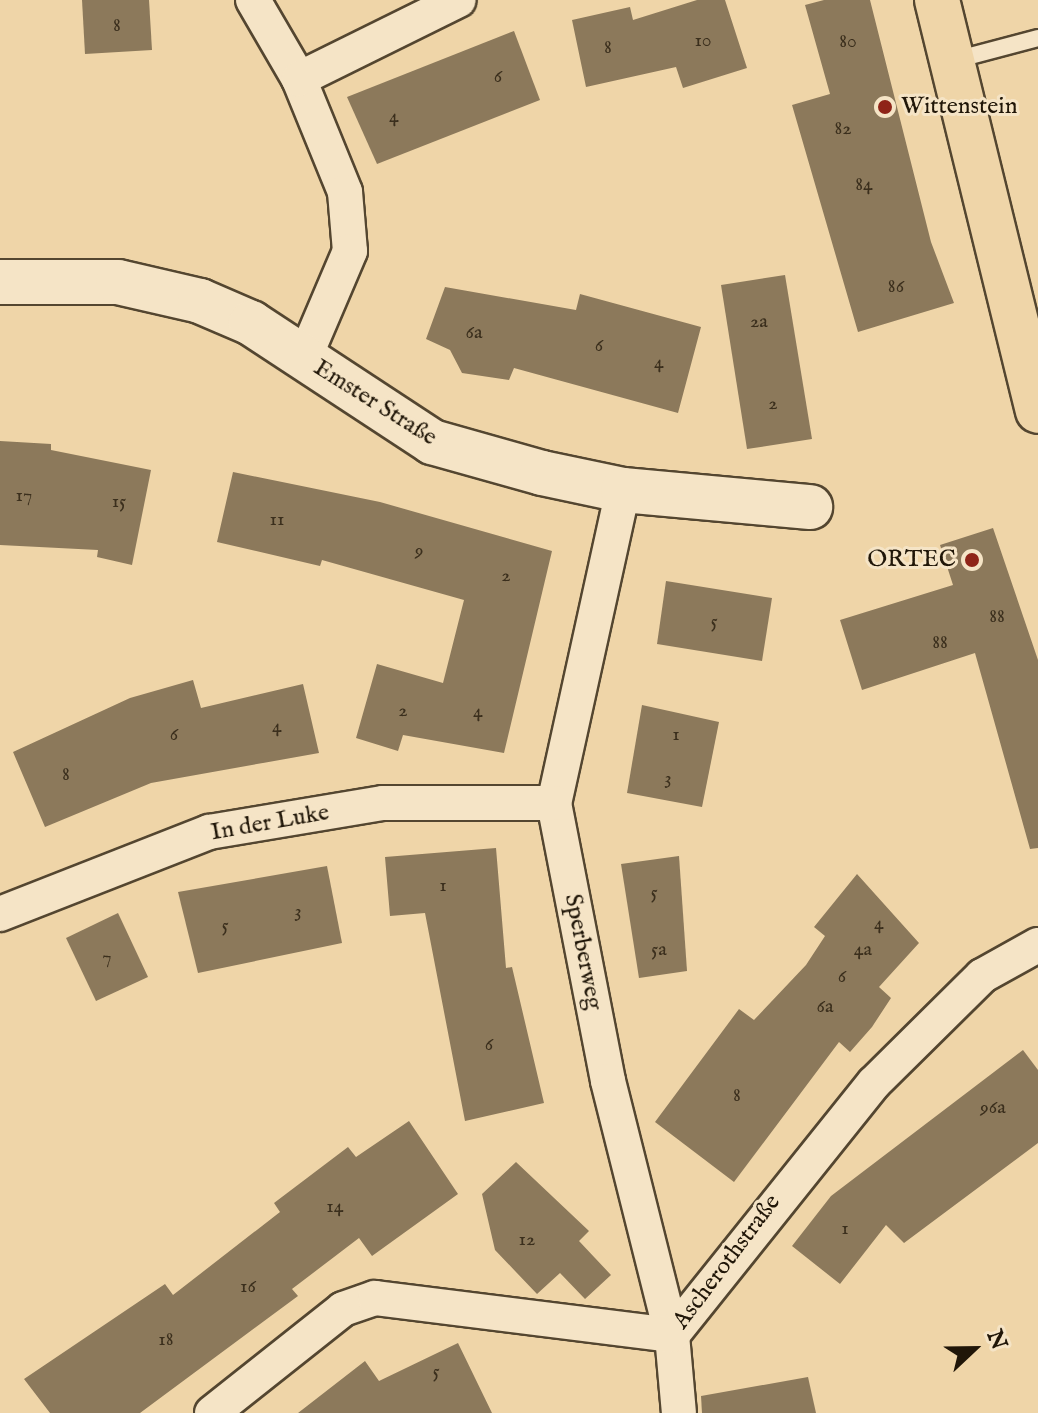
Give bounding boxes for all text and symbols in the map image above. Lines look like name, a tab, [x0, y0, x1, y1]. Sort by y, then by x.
house number: 8	[113, 13, 121, 37]
house number: 10	[694, 28, 712, 52]
house number: 80	[839, 29, 857, 53]
house number: 8	[604, 35, 612, 59]
house number: 6	[494, 64, 502, 88]
place label: Wittenstein	[901, 93, 1017, 121]
marker: Wittenstein	[876, 98, 894, 116]
house number: 4	[389, 104, 399, 128]
house number: 82	[834, 116, 852, 140]
house number: 84	[855, 172, 873, 196]
house number: 86	[888, 274, 904, 298]
house number: 2a	[750, 309, 768, 333]
house number: 6a	[465, 320, 483, 344]
house number: 6	[595, 333, 603, 357]
house number: 4	[654, 350, 664, 374]
street label: Emster Straße	[308, 354, 442, 452]
house number: 2	[768, 391, 778, 415]
house number: 17	[16, 483, 32, 507]
house number: 15	[112, 489, 126, 513]
house number: 11	[270, 507, 284, 531]
house number: 9	[415, 538, 423, 562]
place label: ORTEC	[867, 546, 956, 574]
marker: ORTEC	[963, 551, 981, 569]
house number: 2	[501, 563, 511, 587]
house number: 88	[989, 604, 1005, 628]
house number: 5	[710, 609, 718, 633]
house number: 88	[932, 630, 948, 654]
house number: 2	[398, 698, 408, 722]
house number: 4	[473, 699, 483, 723]
house number: 4	[272, 714, 282, 738]
house number: 6	[170, 722, 178, 746]
house number: 1	[672, 722, 680, 746]
house number: 8	[62, 762, 70, 786]
house number: 3	[664, 766, 672, 790]
street label: In der Luke	[209, 798, 331, 848]
house number: 1	[439, 873, 447, 897]
house number: 5	[650, 880, 658, 904]
street label: Sperberweg	[558, 892, 608, 1012]
house number: 3	[294, 899, 302, 923]
house number: 4	[874, 911, 884, 935]
house number: 5	[221, 913, 229, 937]
house number: 5a	[651, 937, 667, 961]
house number: 4a	[854, 937, 872, 961]
house number: 7	[102, 945, 112, 969]
house number: 6	[838, 964, 846, 988]
house number: 6a	[816, 994, 834, 1018]
house number: 6	[485, 1032, 493, 1056]
house number: 8	[733, 1083, 741, 1107]
house number: 96a	[980, 1095, 1006, 1119]
street label: Ascherothstraße	[667, 1189, 787, 1335]
house number: 14	[326, 1194, 344, 1218]
house number: 1	[841, 1216, 849, 1240]
house number: 12	[519, 1227, 535, 1251]
house number: 16	[240, 1274, 256, 1298]
north arrow	[934, 1309, 1014, 1389]
text: N	[980, 1326, 1013, 1354]
house number: 18	[158, 1327, 174, 1351]
house number: 5	[432, 1359, 440, 1383]

